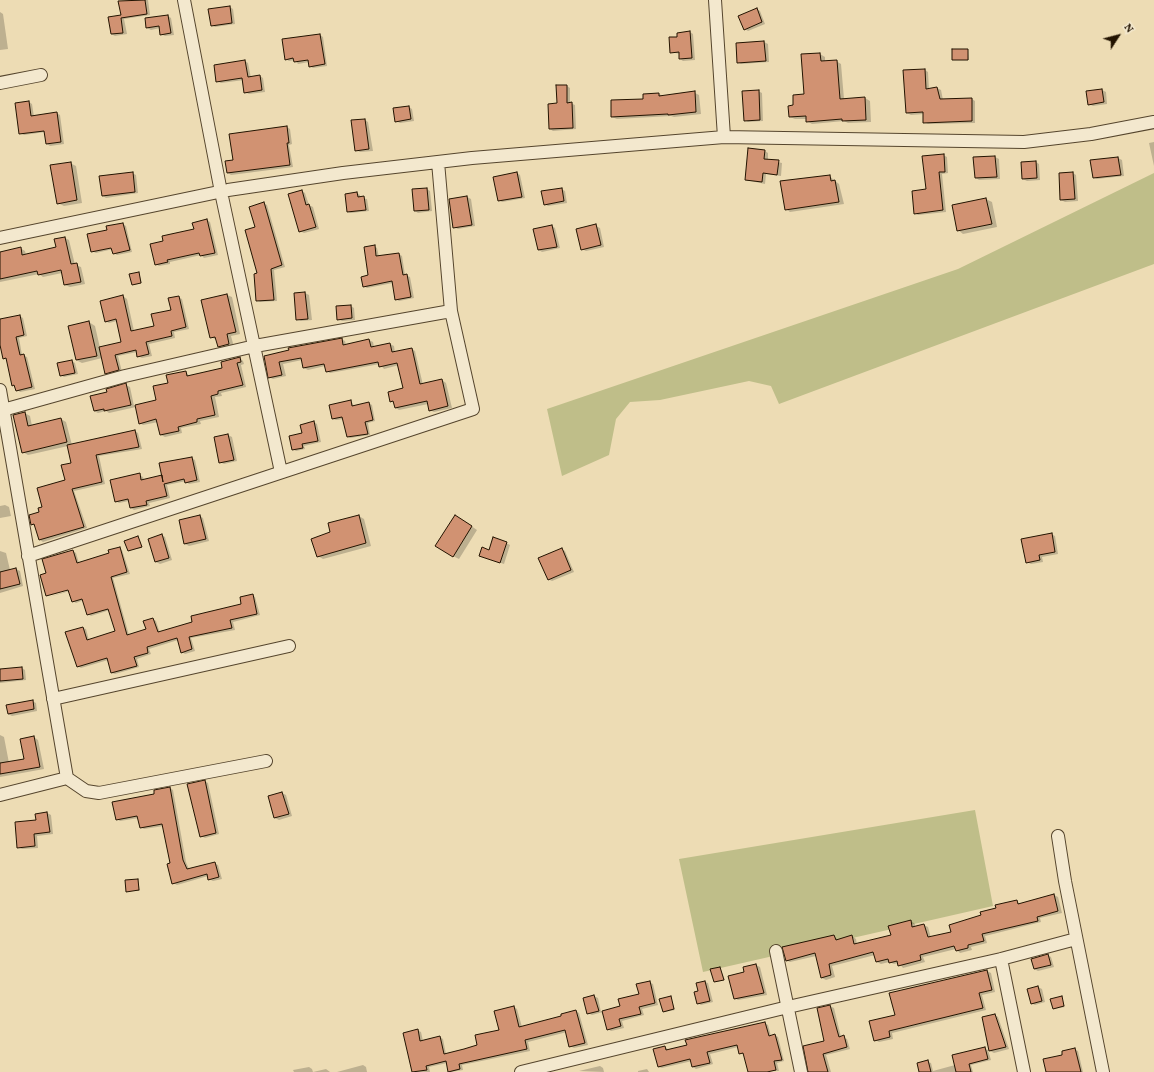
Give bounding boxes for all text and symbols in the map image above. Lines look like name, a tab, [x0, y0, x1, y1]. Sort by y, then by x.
north arrow	[1098, 16, 1138, 56]
text: N	[1120, 21, 1137, 36]

